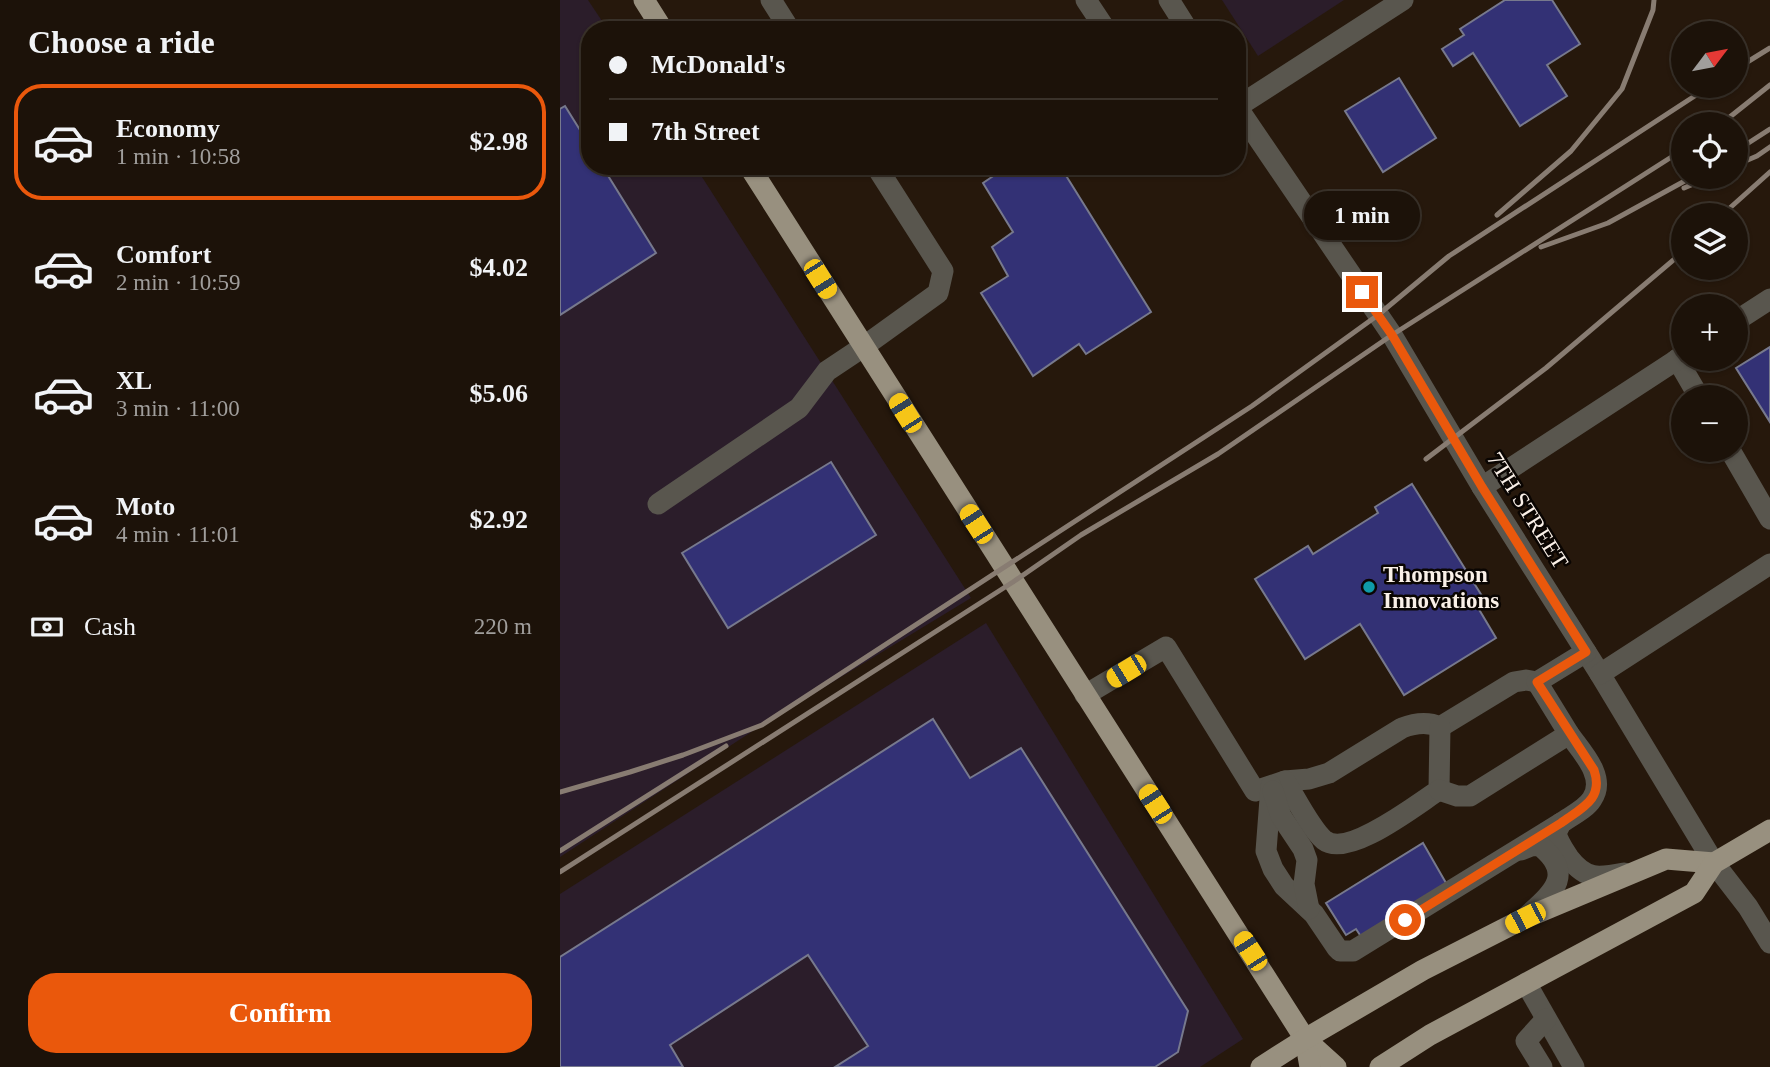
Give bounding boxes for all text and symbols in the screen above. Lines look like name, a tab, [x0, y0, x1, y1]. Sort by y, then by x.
north arrow	[1671, 21, 1748, 98]
map controls	[1671, 21, 1748, 462]
text: Choose a ride	[28, 24, 215, 60]
text: McDonald's	[651, 50, 785, 79]
icon: car	[32, 111, 95, 174]
button: locate	[1671, 112, 1748, 189]
text: Economy	[116, 114, 220, 143]
text: 7th Street	[651, 117, 760, 146]
text: $2.98	[470, 127, 528, 156]
text: 1 min · 10:58	[116, 144, 241, 169]
callout: 1 min	[1304, 190, 1420, 240]
text: 1 min	[1334, 203, 1390, 228]
button: layers	[1671, 203, 1748, 280]
icon: car	[32, 237, 95, 300]
text: Comfort	[116, 240, 211, 269]
text: $4.02	[470, 253, 528, 282]
car	[800, 256, 841, 302]
text: 2 min · 10:59	[116, 270, 241, 295]
route end	[1346, 276, 1378, 308]
button: +	[1671, 294, 1748, 371]
icon: car	[32, 363, 95, 426]
text: XL	[116, 366, 152, 395]
text: $5.06	[470, 379, 528, 408]
button: −	[1671, 385, 1748, 462]
car	[885, 390, 926, 436]
text: 3 min · 11:00	[116, 396, 240, 421]
street label: 7TH STREET	[1482, 448, 1573, 573]
icon: car	[32, 489, 95, 552]
text: Moto	[116, 492, 175, 521]
car	[956, 501, 997, 547]
text: $2.92	[470, 505, 528, 534]
text: 4 min · 11:01	[116, 522, 240, 547]
place label: Thompson Innovations	[1383, 562, 1499, 613]
marker: Thompson Innovations	[1361, 579, 1377, 595]
icon: cash	[28, 608, 66, 646]
text: Cash	[84, 612, 136, 641]
text: 220 m	[474, 614, 532, 639]
car	[1103, 651, 1150, 691]
car	[1135, 781, 1176, 827]
car	[1502, 899, 1549, 937]
route start	[1389, 904, 1421, 936]
car	[1230, 928, 1271, 974]
button: Confirm	[28, 973, 532, 1053]

